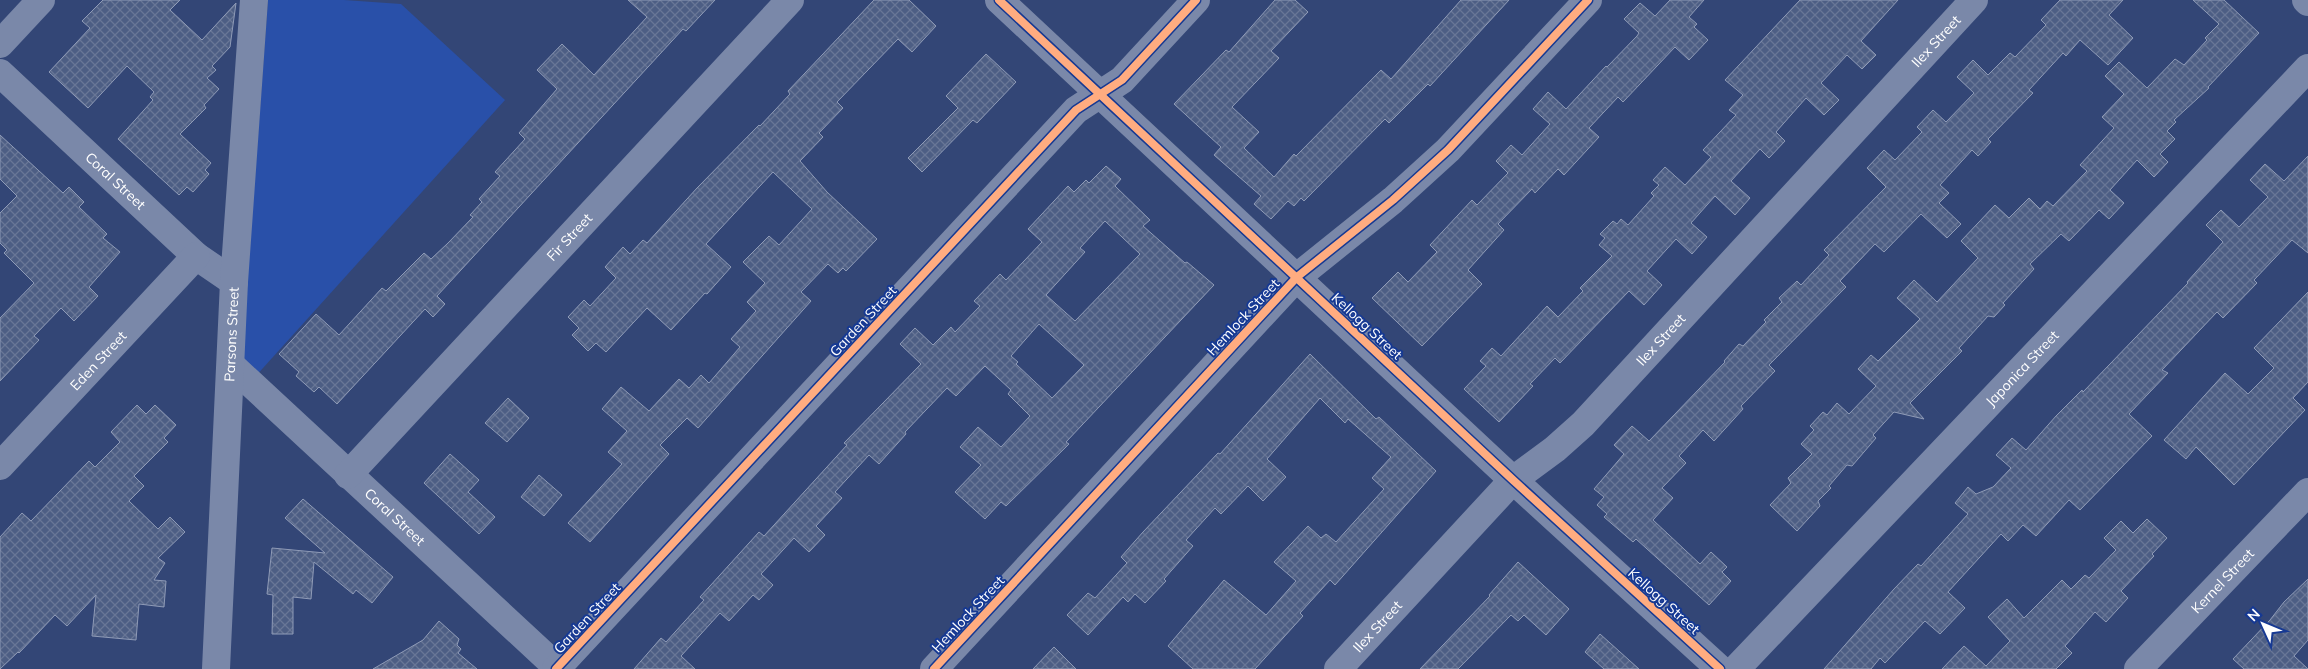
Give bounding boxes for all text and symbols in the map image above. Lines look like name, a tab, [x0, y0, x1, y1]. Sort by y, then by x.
street label: Ilex Street	[1908, 11, 1965, 71]
street label: Coral Street	[81, 148, 150, 213]
street label: Fir Street	[543, 209, 596, 265]
street label: Hemlock Street	[1203, 275, 1283, 359]
street label: Garden Street	[826, 282, 900, 360]
street label: Parsons Street	[220, 287, 243, 382]
street label: Kellogg Street	[1328, 289, 1406, 363]
street label: Ilex Street	[1632, 310, 1689, 369]
street label: Japonica Street	[1982, 326, 2063, 410]
street label: Eden Street	[66, 327, 130, 394]
street label: Coral Street	[361, 484, 429, 549]
street label: Kernel Street	[2187, 545, 2258, 617]
street label: Kellogg Street	[1624, 564, 1704, 638]
street label: Hemlock Street	[928, 572, 1008, 656]
street label: Garden Street	[550, 579, 624, 657]
street label: Ilex Street	[1349, 597, 1406, 656]
north arrow	[2238, 599, 2288, 649]
text: N	[2244, 605, 2264, 625]

